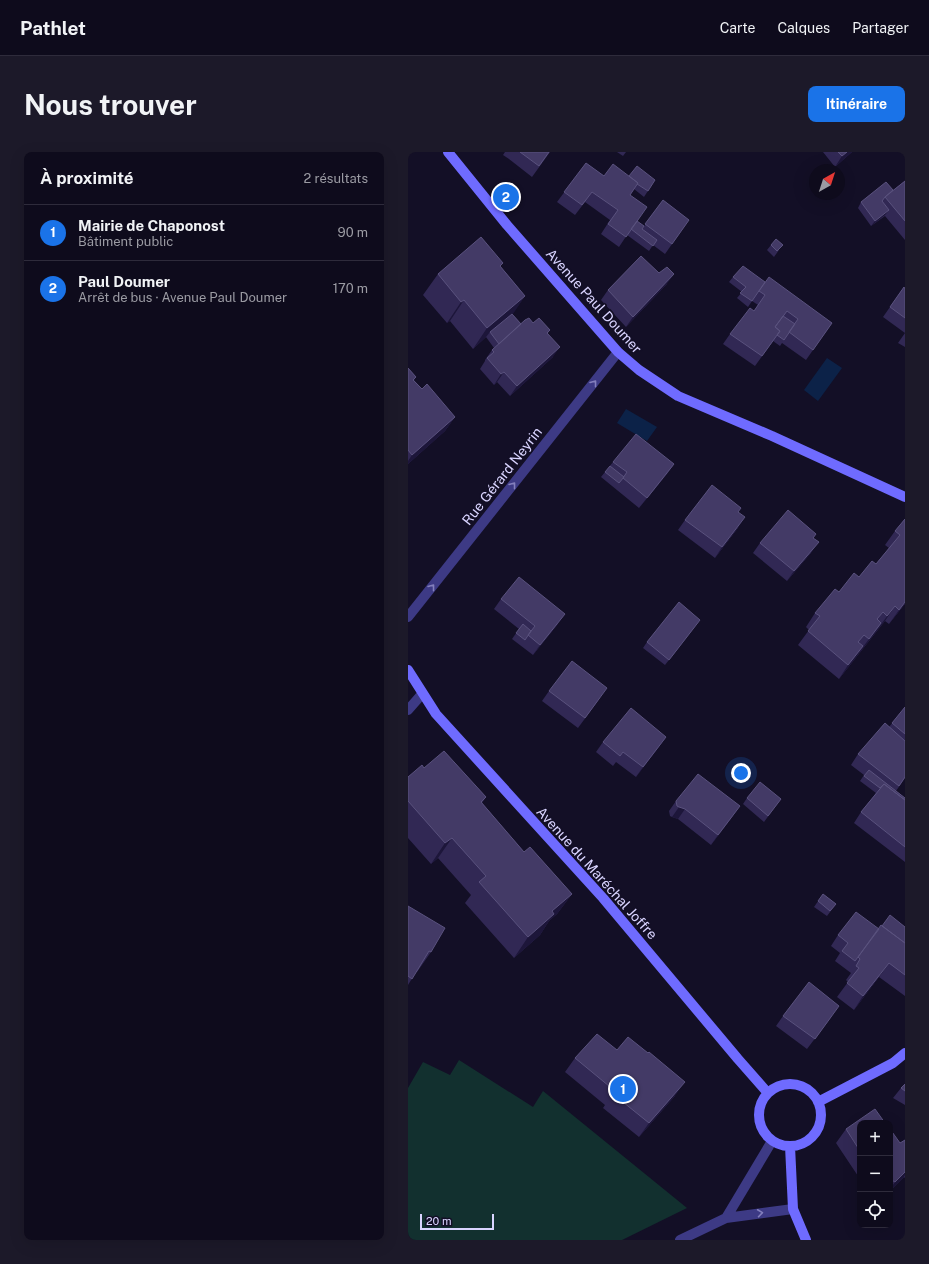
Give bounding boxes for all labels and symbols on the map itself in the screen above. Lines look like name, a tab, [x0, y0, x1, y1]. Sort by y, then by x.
north arrow	[809, 164, 845, 200]
pin: 2	[493, 182, 519, 212]
street label: Avenue Paul Doumer	[543, 245, 645, 357]
one-way arrow	[589, 380, 596, 387]
street label: Rue Gérard Neyrin	[459, 424, 545, 528]
one-way arrow	[508, 482, 515, 489]
one-way arrow	[428, 584, 435, 591]
your location	[731, 763, 751, 783]
street label: Avenue du Maréchal Joffre	[533, 804, 661, 943]
pin: 1	[610, 1074, 636, 1104]
one-way arrow	[757, 1209, 763, 1218]
scale bar	[420, 1212, 494, 1231]

